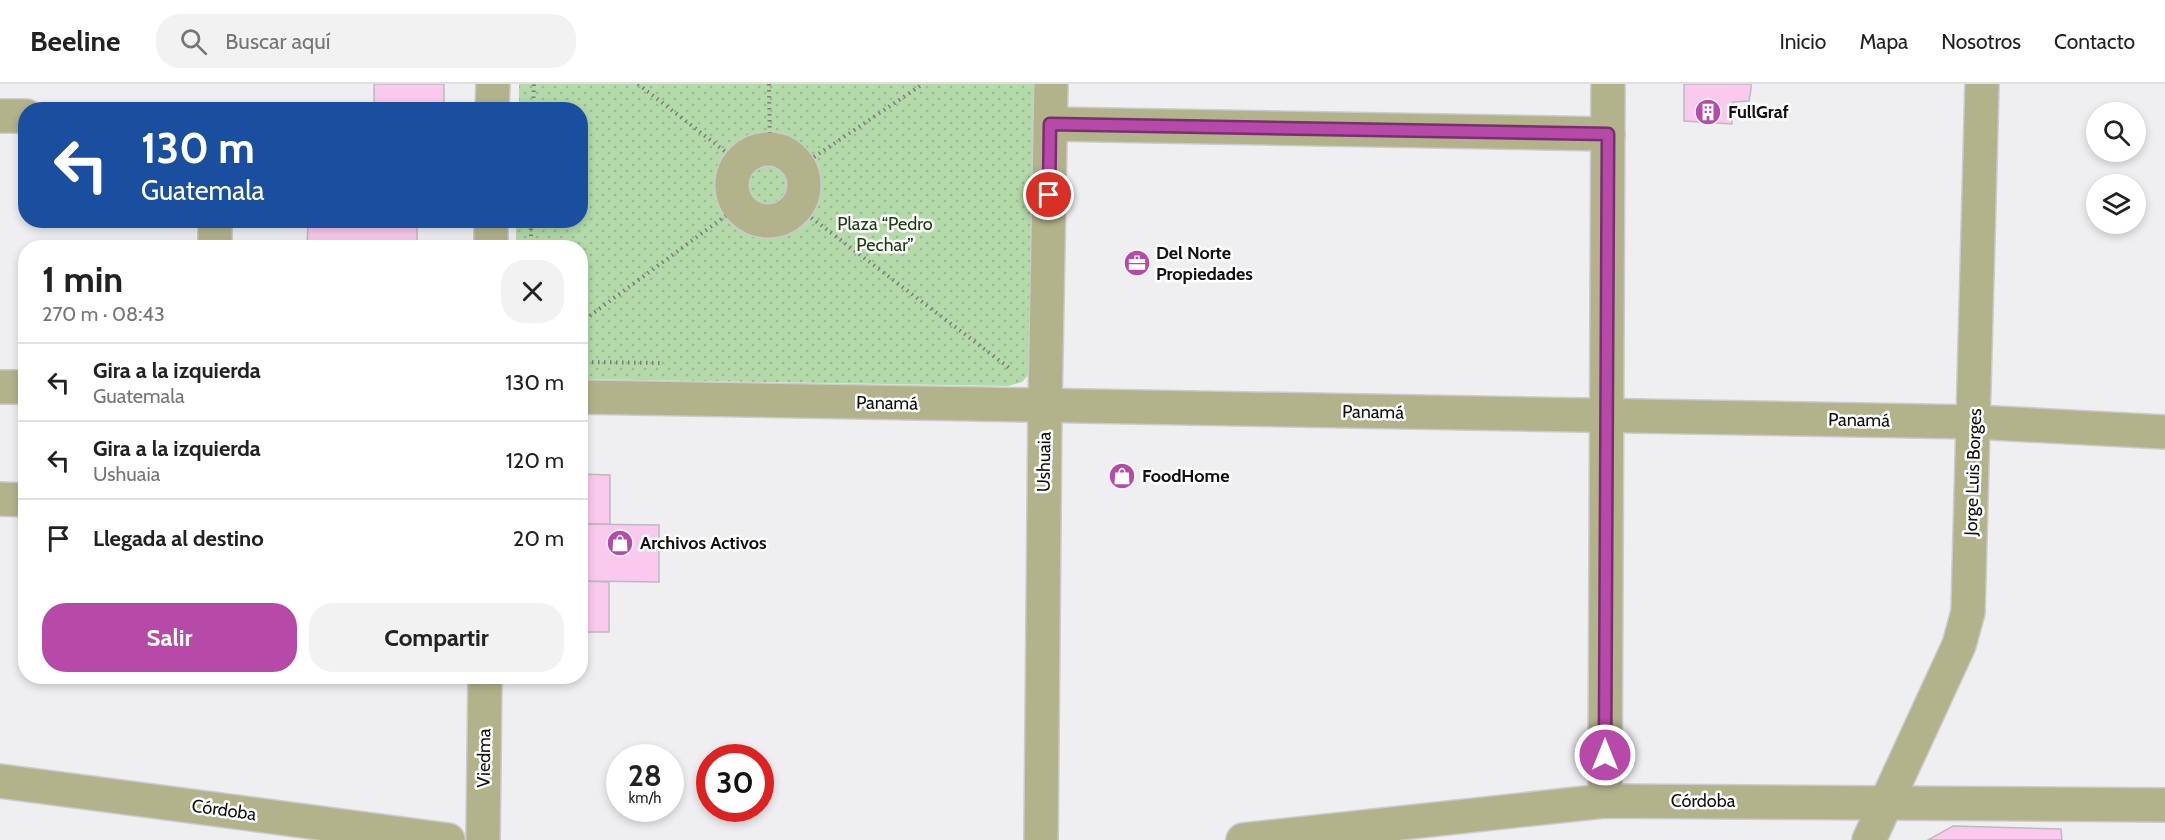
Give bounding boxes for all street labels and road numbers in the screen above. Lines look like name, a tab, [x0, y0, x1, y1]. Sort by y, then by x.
street label: Panamá	[856, 391, 918, 415]
street label: Panamá	[1342, 400, 1404, 424]
street label: Panamá	[1828, 408, 1890, 432]
street label: Jorge Luis Borges	[1960, 408, 1986, 537]
street label: Ushuaia	[1032, 431, 1056, 492]
street label: Viedma	[472, 728, 496, 788]
street label: Córdoba	[1671, 790, 1736, 812]
street label: Córdoba	[190, 795, 258, 825]

